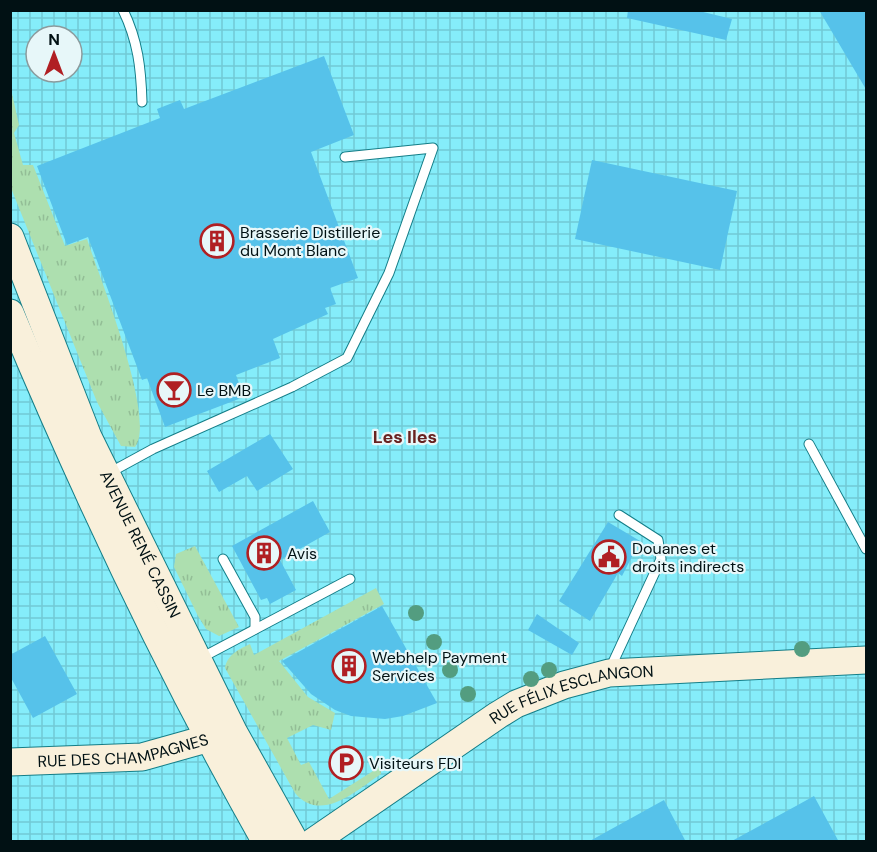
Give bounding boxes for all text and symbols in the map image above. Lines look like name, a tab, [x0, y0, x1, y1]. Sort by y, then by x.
north arrow	[24, 24, 84, 84]
text: N	[48, 29, 60, 50]
place label: Brasserie Distillerie du Mont Blanc	[240, 222, 380, 261]
building icon: Brasserie Distillerie du Mont Blanc	[199, 223, 235, 259]
bar icon: Le BMB	[156, 372, 192, 408]
place label: Le BMB	[197, 380, 251, 401]
district label: Les Iles	[373, 425, 437, 449]
street label: AVENUE RENÉ CASSIN	[96, 467, 186, 621]
building icon: Avis	[246, 535, 282, 571]
place label: Douanes et droits indirects	[632, 538, 744, 577]
public building icon: Douanes et droits indirects	[591, 539, 627, 575]
place label: Avis	[287, 543, 317, 564]
place label: Webhelp Payment Services	[372, 647, 507, 686]
building icon: Webhelp Payment Services	[331, 648, 367, 684]
street label: RUE FÉLIX ESCLANGON	[485, 660, 654, 729]
street label: RUE DES CHAMPAGNES	[37, 728, 211, 771]
parking icon: Visiteurs FDI	[328, 745, 364, 781]
place label: Visiteurs FDI	[369, 753, 461, 774]

